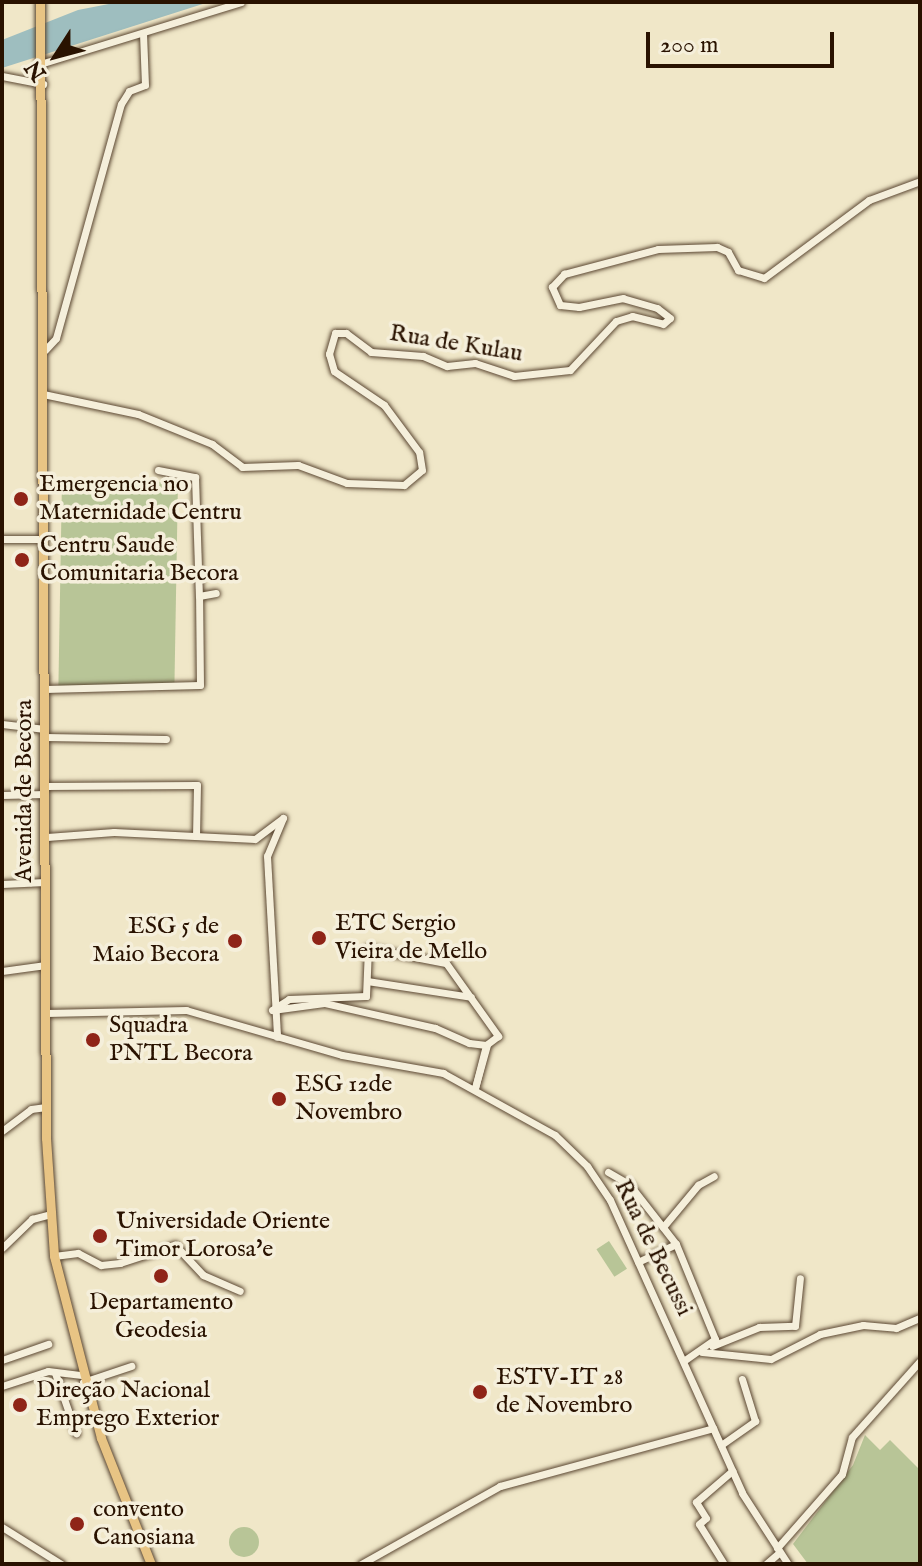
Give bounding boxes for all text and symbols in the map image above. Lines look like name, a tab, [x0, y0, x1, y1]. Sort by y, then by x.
north arrow	[16, 16, 96, 96]
scale bar	[650, 16, 838, 66]
text: 200 m	[660, 30, 719, 61]
text: N	[20, 54, 54, 86]
street label: Rua de Kulau	[387, 319, 525, 369]
place label: Emergencia no Maternidade Centru	[39, 471, 242, 527]
marker: Emergencia no Maternidade Centru	[10, 488, 32, 510]
place label: Centru Saude Comunitaria Becora	[40, 532, 239, 588]
marker: Centru Saude Comunitaria Becora	[11, 549, 33, 571]
street label: Avenida de Becora	[11, 699, 39, 883]
place label: ETC Sergio Vieira de Mello	[335, 910, 487, 966]
place label: ESG 5 de Maio Becora	[92, 913, 219, 969]
marker: ETC Sergio Vieira de Mello	[310, 929, 328, 947]
marker: ESG 5 de Maio Becora	[226, 932, 244, 950]
place label: Squadra PNTL Becora	[109, 1012, 253, 1068]
marker: Squadra PNTL Becora	[84, 1031, 102, 1049]
place label: ESG 12de Novembro	[295, 1071, 402, 1127]
marker: ESG 12de Novembro	[270, 1090, 288, 1108]
street label: Rua de Becussi	[608, 1175, 698, 1321]
place label: Universidade Oriente Timor Lorosa'e	[116, 1208, 330, 1264]
marker: Universidade Oriente Timor Lorosa'e	[91, 1227, 109, 1245]
marker: Departamento Geodesia	[152, 1267, 170, 1285]
place label: Departamento Geodesia	[89, 1289, 233, 1345]
place label: ESTV-IT 28 de Novembro	[496, 1364, 632, 1420]
place label: Direção Nacional Emprego Exterior	[36, 1377, 219, 1433]
marker: ESTV-IT 28 de Novembro	[471, 1383, 489, 1401]
marker: Direção Nacional Emprego Exterior	[11, 1396, 29, 1414]
place label: convento Canosiana	[93, 1496, 195, 1552]
marker: convento Canosiana	[68, 1515, 86, 1533]

